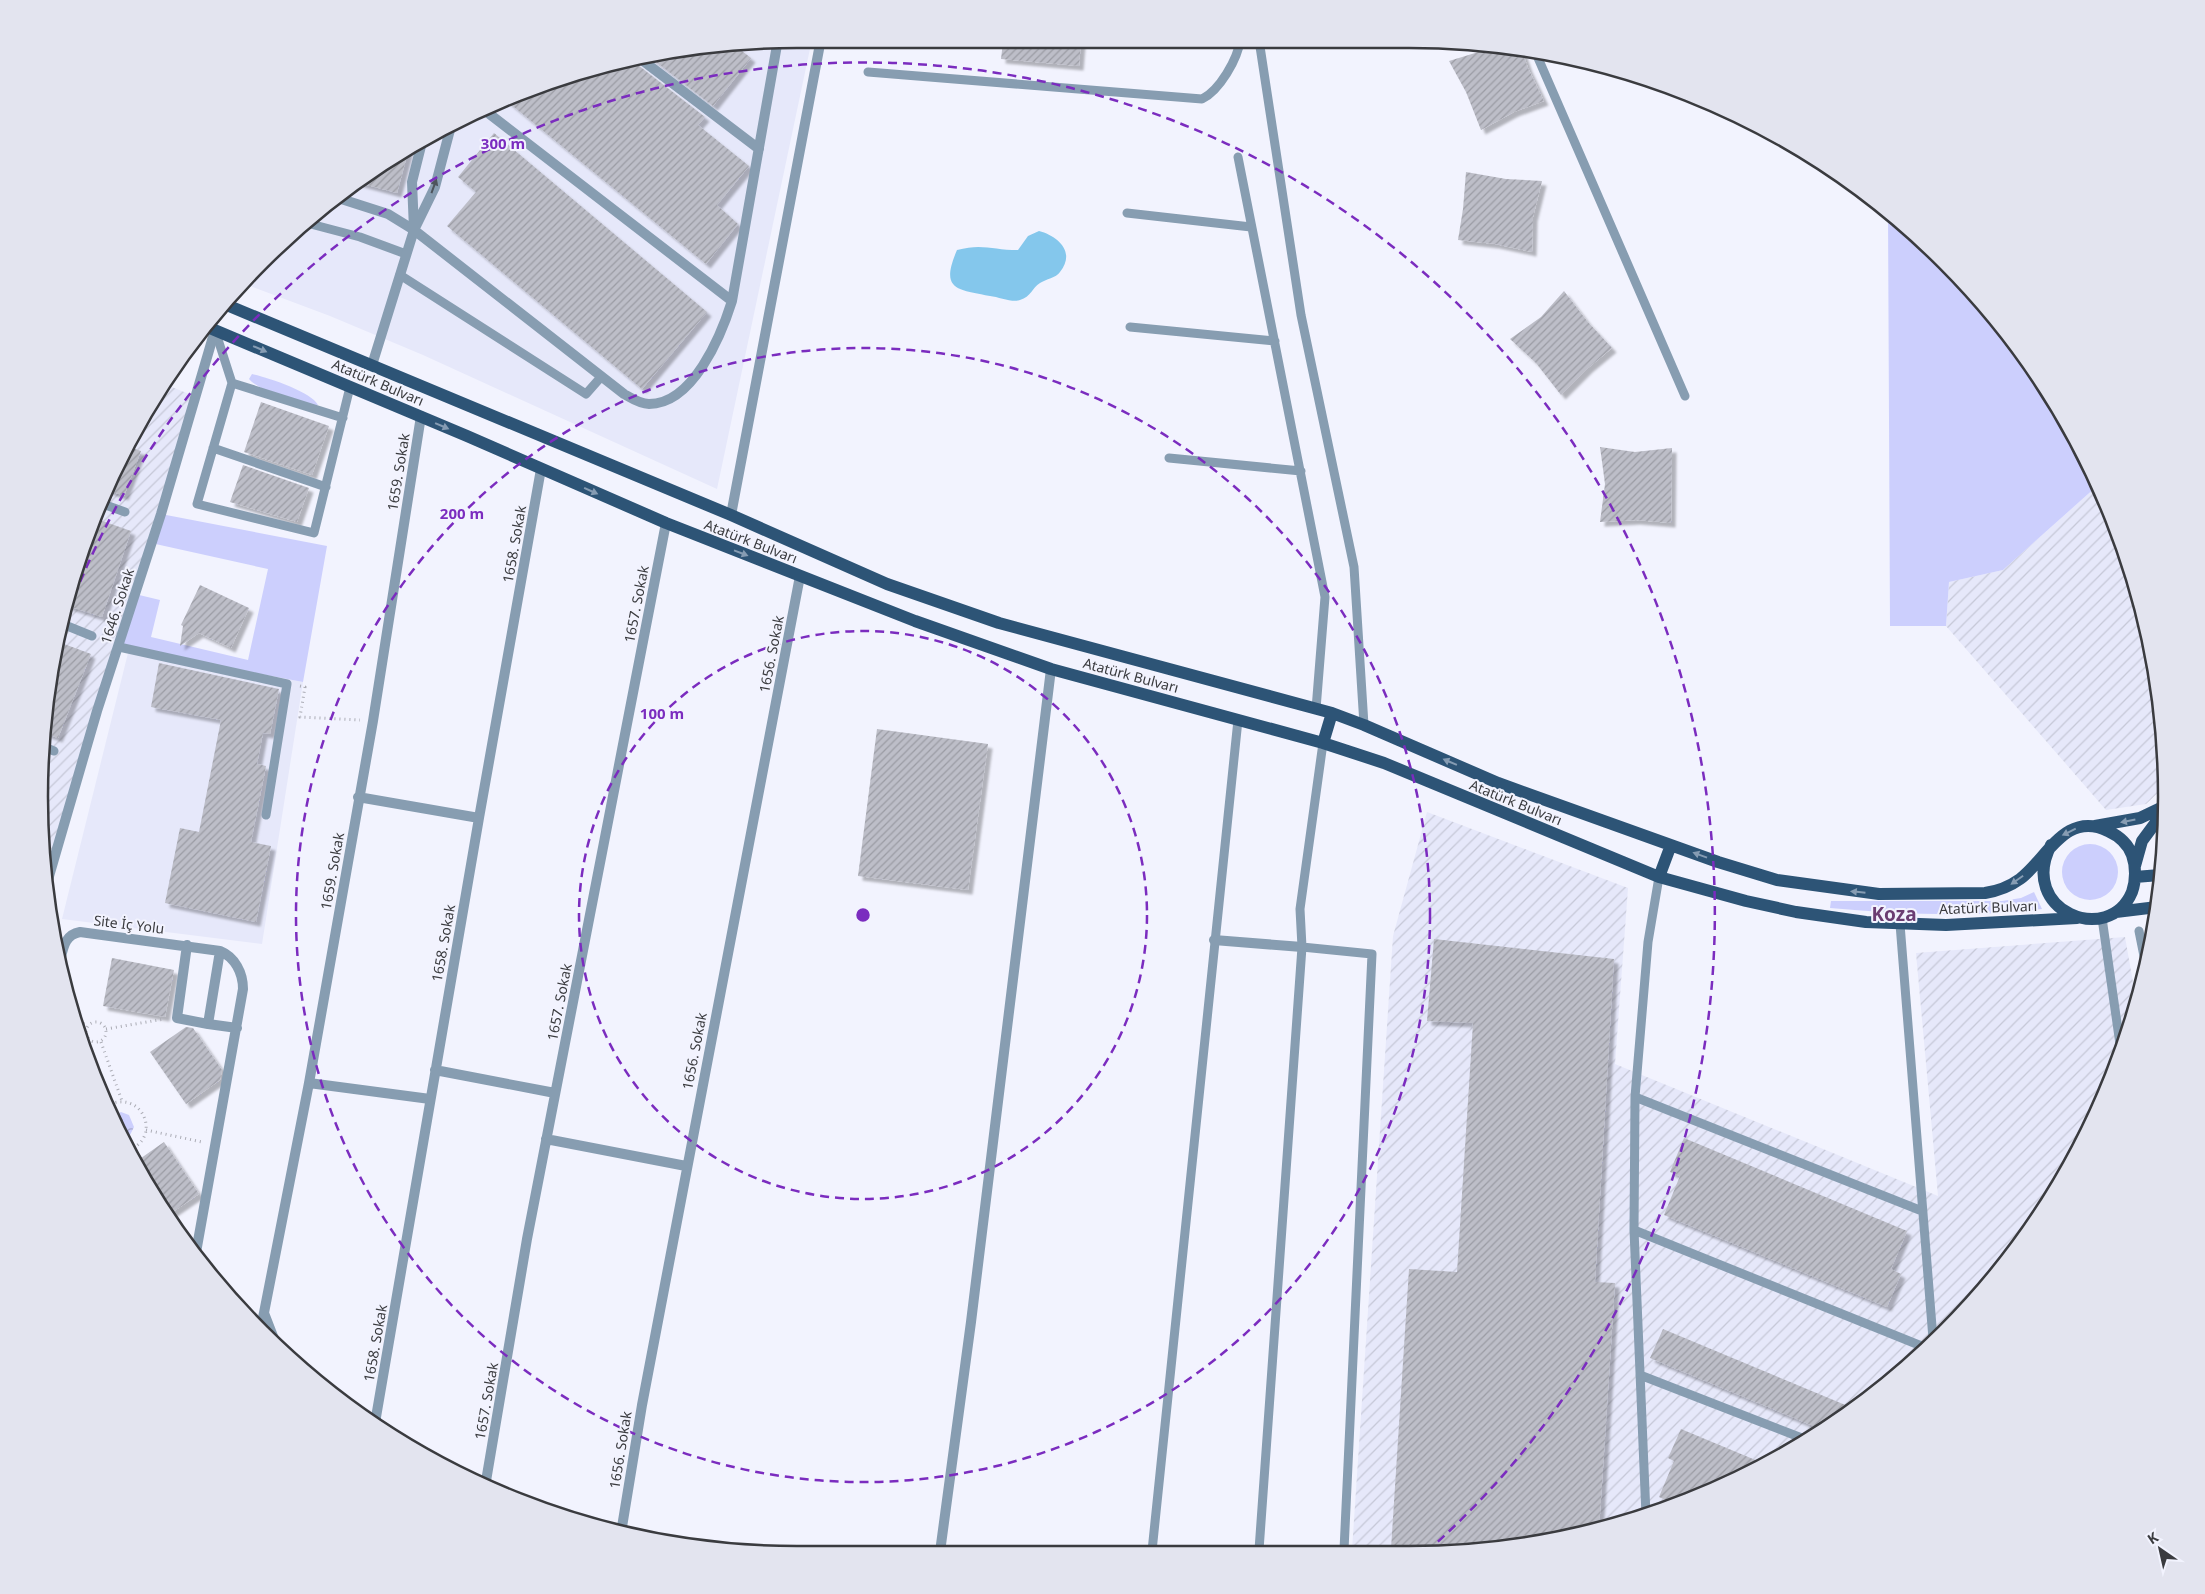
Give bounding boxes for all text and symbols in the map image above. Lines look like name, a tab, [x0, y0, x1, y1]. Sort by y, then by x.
text: 300 m	[481, 133, 525, 153]
one-way arrow	[431, 178, 438, 193]
one-way arrow	[253, 345, 268, 353]
street label: Atatürk Bulvarı	[329, 354, 427, 410]
one-way arrow	[435, 422, 449, 430]
street label: 1659. Sokak	[382, 431, 414, 512]
one-way arrow	[584, 487, 598, 495]
text: 200 m	[440, 503, 484, 523]
street label: 1658. Sokak	[498, 503, 530, 584]
street label: Atatürk Bulvarı	[702, 515, 800, 567]
one-way arrow	[734, 549, 749, 557]
street label: 1657. Sokak	[619, 563, 653, 644]
street label: 1646. Sokak	[96, 565, 138, 646]
street label: 1656. Sokak	[754, 613, 788, 694]
street label: Atatürk Bulvarı	[1081, 653, 1181, 697]
text: 100 m	[640, 703, 684, 723]
one-way arrow	[1443, 757, 1457, 765]
street label: Atatürk Bulvarı	[1467, 775, 1565, 829]
one-way arrow	[2120, 817, 2135, 825]
one-way arrow	[2062, 828, 2076, 836]
street label: 1659. Sokak	[316, 830, 348, 911]
one-way arrow	[1693, 851, 1708, 858]
one-way arrow	[2010, 875, 2024, 885]
one-way arrow	[1850, 888, 1866, 896]
street label: Atatürk Bulvarı	[1939, 896, 2037, 918]
district label: Koza	[1871, 901, 1917, 927]
street label: 1658. Sokak	[427, 902, 459, 983]
centre of rings	[854, 906, 872, 924]
street label: Site İç Yolu	[93, 910, 165, 938]
street label: 1657. Sokak	[542, 961, 576, 1042]
street label: 1656. Sokak	[677, 1010, 711, 1091]
street label: 1658. Sokak	[359, 1302, 391, 1383]
street label: 1657. Sokak	[470, 1360, 502, 1441]
street label: 1656. Sokak	[604, 1409, 636, 1490]
north arrow	[2135, 1524, 2185, 1574]
text: K	[2143, 1527, 2162, 1548]

